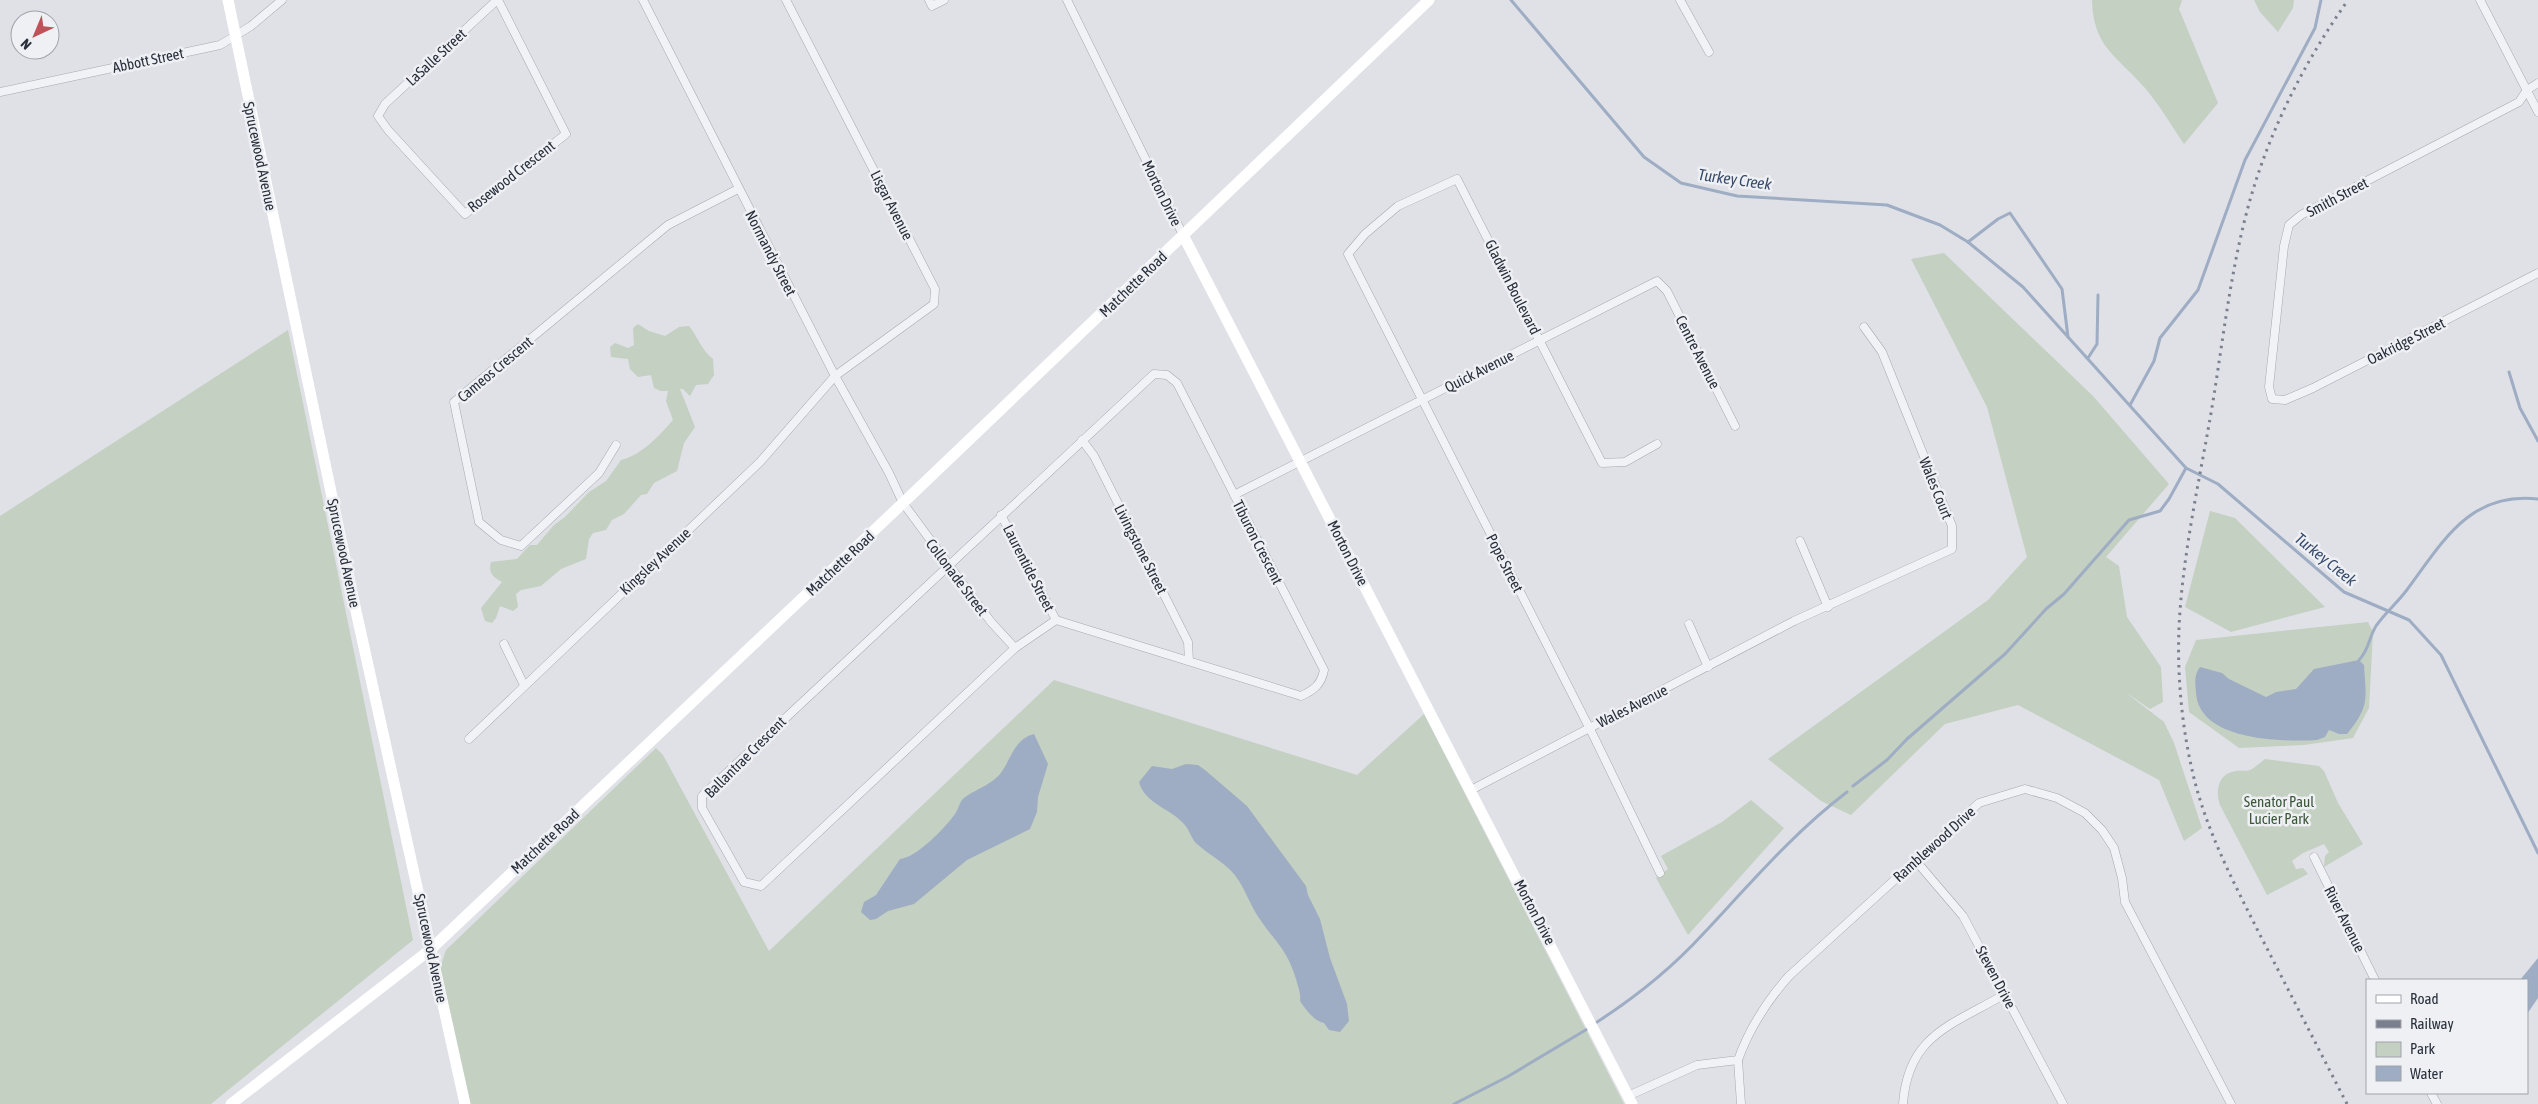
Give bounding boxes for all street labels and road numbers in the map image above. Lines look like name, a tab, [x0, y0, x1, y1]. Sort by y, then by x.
street label: LaSalle Street	[403, 25, 469, 89]
street label: Abbott Street	[111, 44, 185, 76]
street label: Sprucewood Avenue	[240, 100, 280, 212]
street label: Rosewood Crescent	[464, 137, 558, 215]
street label: Morton Drive	[1139, 157, 1185, 229]
street label: Lisgar Avenue	[867, 167, 917, 243]
street label: Smith Street	[2303, 174, 2371, 220]
street label: Normandy Street	[742, 207, 800, 299]
street label: Gladwin Boulevard	[1482, 237, 1544, 337]
street label: Matchette Road	[1096, 248, 1170, 320]
street label: Centre Avenue	[1672, 313, 1724, 392]
street label: Oakridge Street	[2364, 314, 2448, 368]
street label: Cameos Crescent	[454, 333, 536, 405]
street label: Quick Avenue	[1442, 346, 1517, 396]
street label: Wales Court	[1916, 455, 1956, 521]
street label: Sprucewood Avenue	[324, 497, 364, 609]
street label: Tiburon Crescent	[1230, 497, 1286, 587]
street label: Livingstone Street	[1111, 501, 1171, 597]
street label: Morton Drive	[1324, 517, 1372, 589]
street label: Laurentide Street	[1000, 522, 1058, 614]
street label: Kingsley Avenue	[616, 524, 694, 598]
street label: Matchette Road	[802, 527, 878, 599]
street label: Pope Street	[1483, 531, 1527, 595]
street label: Collonade Street	[923, 535, 991, 619]
street label: Wales Avenue	[1594, 681, 1670, 731]
street label: Ballantrae Crescent	[701, 713, 789, 801]
street label: Ramblewood Drive	[1890, 803, 1978, 885]
street label: Matchette Road	[507, 805, 583, 877]
street label: Morton Drive	[1511, 877, 1559, 948]
street label: River Avenue	[2321, 883, 2369, 955]
street label: Sprucewood Avenue	[411, 892, 451, 1004]
street label: Steven Drive	[1972, 943, 2020, 1011]

